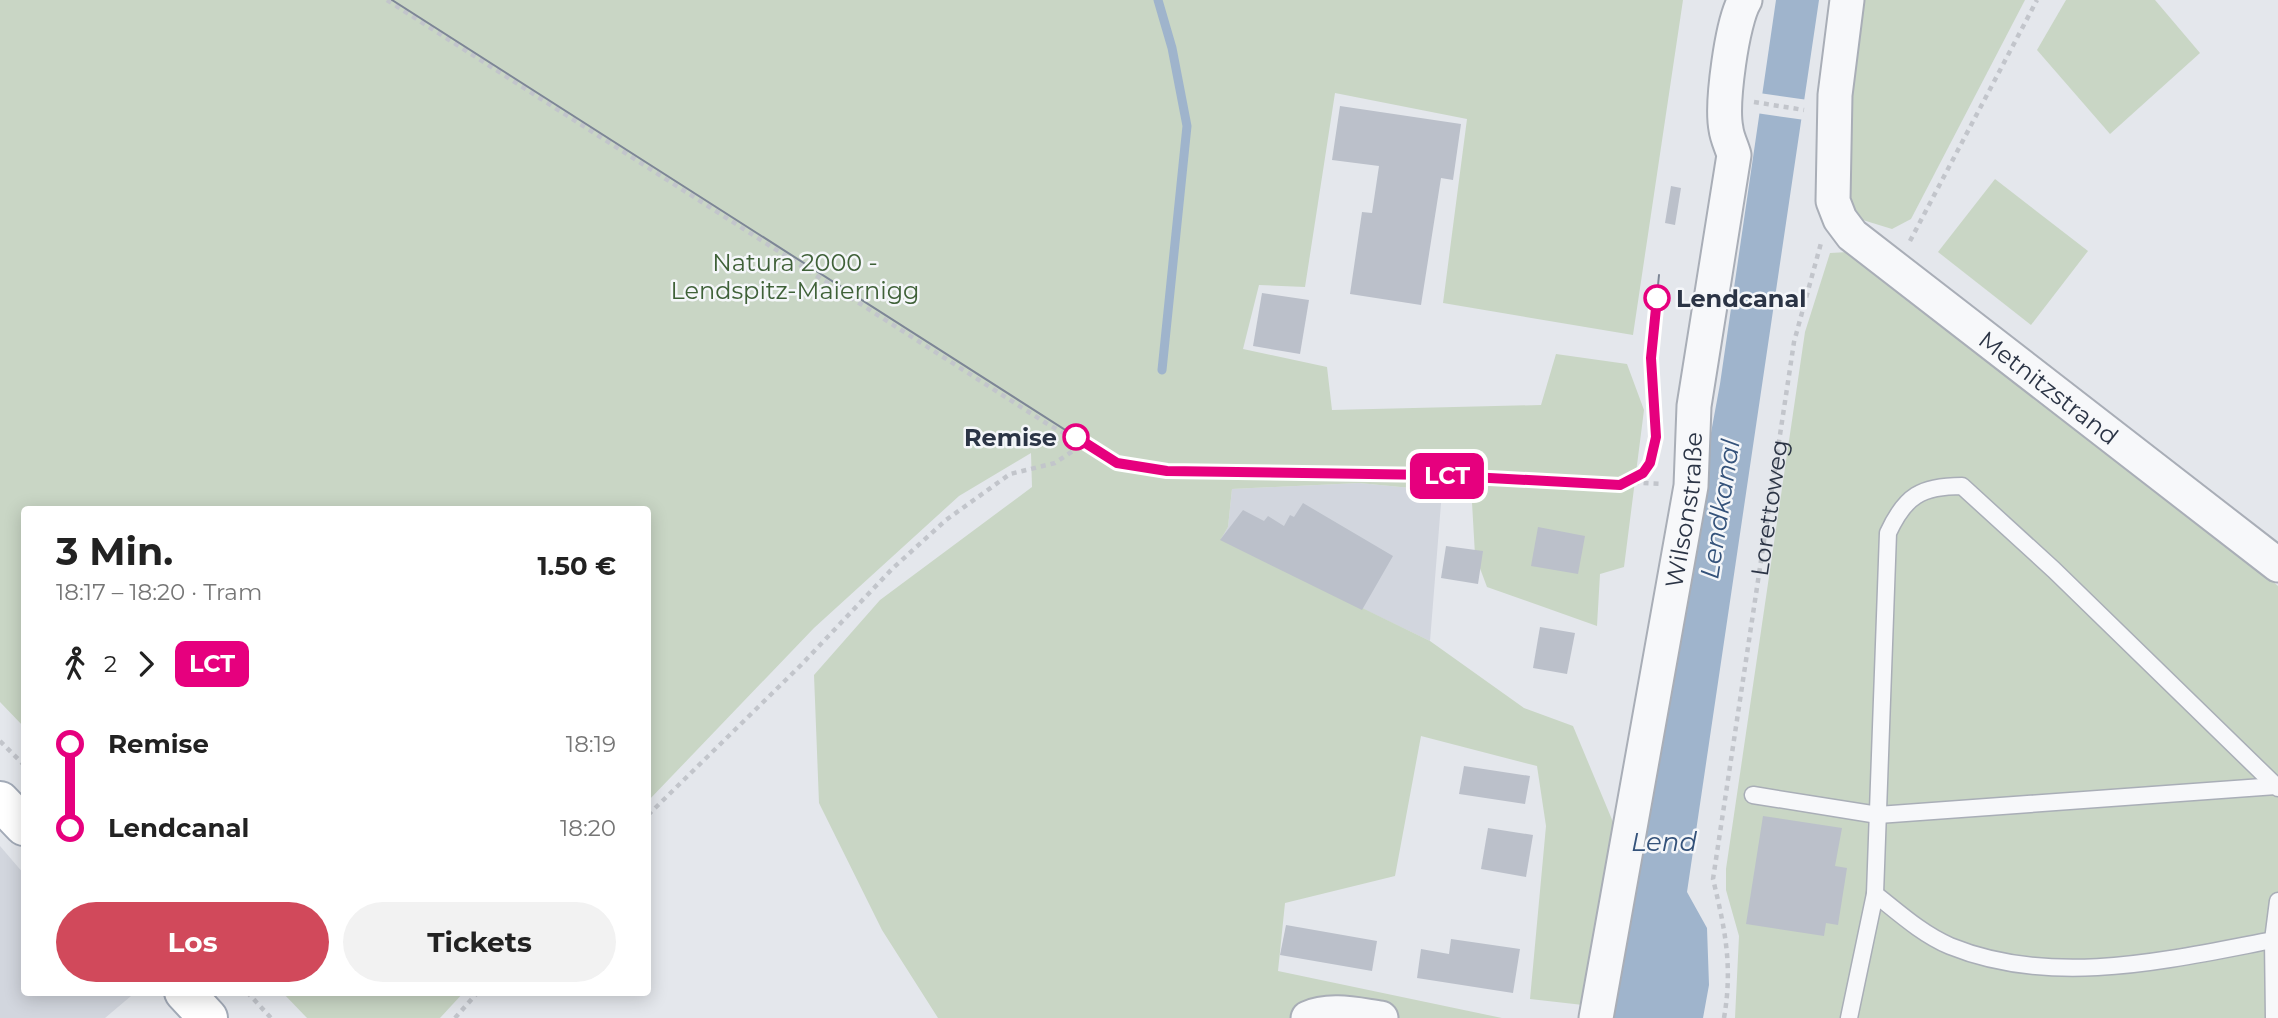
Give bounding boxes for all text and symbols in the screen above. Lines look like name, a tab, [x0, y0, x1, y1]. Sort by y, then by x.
park label: Natura 2000 - Lendspitz-Maiernigg	[670, 248, 920, 305]
place label: Lendcanal	[1676, 284, 1806, 313]
marker: Lendcanal	[1644, 285, 1670, 311]
street label: Metnitzstrand	[1973, 324, 2124, 450]
place label: Remise	[964, 423, 1057, 452]
marker: Remise	[1063, 424, 1089, 450]
street label: Wilsonstraße	[1659, 431, 1708, 590]
water label: Lendkanal	[1693, 437, 1747, 581]
street label: Lorettoweg	[1744, 437, 1794, 578]
line badge: LCT	[1407, 453, 1487, 499]
text: LCT	[1424, 461, 1470, 490]
text: 3 Min.	[56, 528, 173, 575]
text: 1.50 €	[537, 550, 616, 582]
text: 18:17 – 18:20 · Tram	[56, 578, 262, 606]
icon: walk	[56, 645, 94, 683]
icon: forward	[127, 645, 165, 683]
text: LCT	[189, 649, 235, 678]
text: 2	[104, 650, 117, 678]
text: Remise	[108, 728, 209, 760]
text: 18:19	[566, 730, 616, 758]
text: Lendcanal	[108, 812, 249, 844]
text: 18:20	[560, 814, 616, 842]
water label: Lend	[1631, 826, 1697, 858]
button: Los	[56, 902, 329, 982]
button: Tickets	[343, 902, 616, 982]

